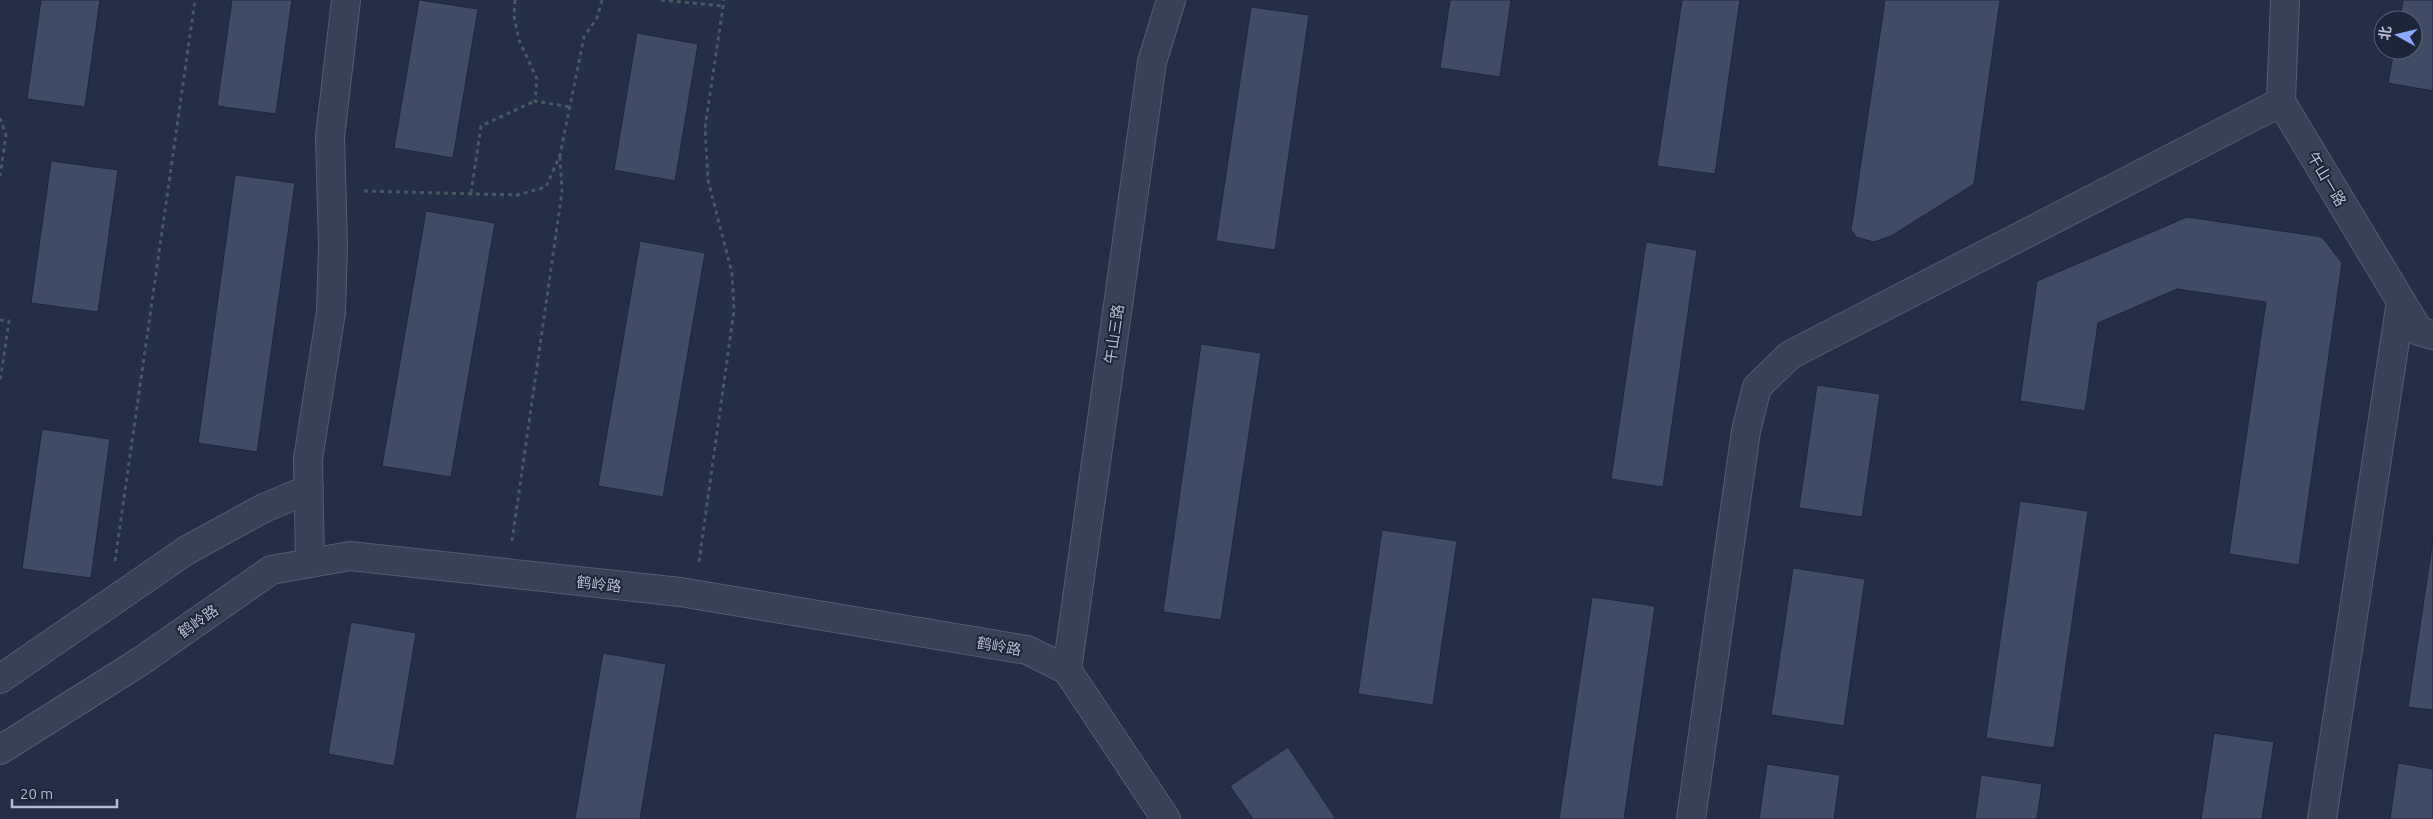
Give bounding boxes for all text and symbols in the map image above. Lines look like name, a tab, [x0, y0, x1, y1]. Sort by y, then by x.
north arrow	[2373, 10, 2423, 60]
text: 北	[2376, 25, 2394, 41]
street label: 午山一路	[2304, 149, 2350, 209]
street label: 午山三路	[1101, 303, 1127, 365]
street label: 鹤岭路	[576, 573, 622, 595]
street label: 鹤岭路	[175, 601, 221, 641]
street label: 鹤岭路	[975, 634, 1023, 658]
scale bar	[12, 776, 118, 808]
text: 20 m	[20, 785, 53, 802]

